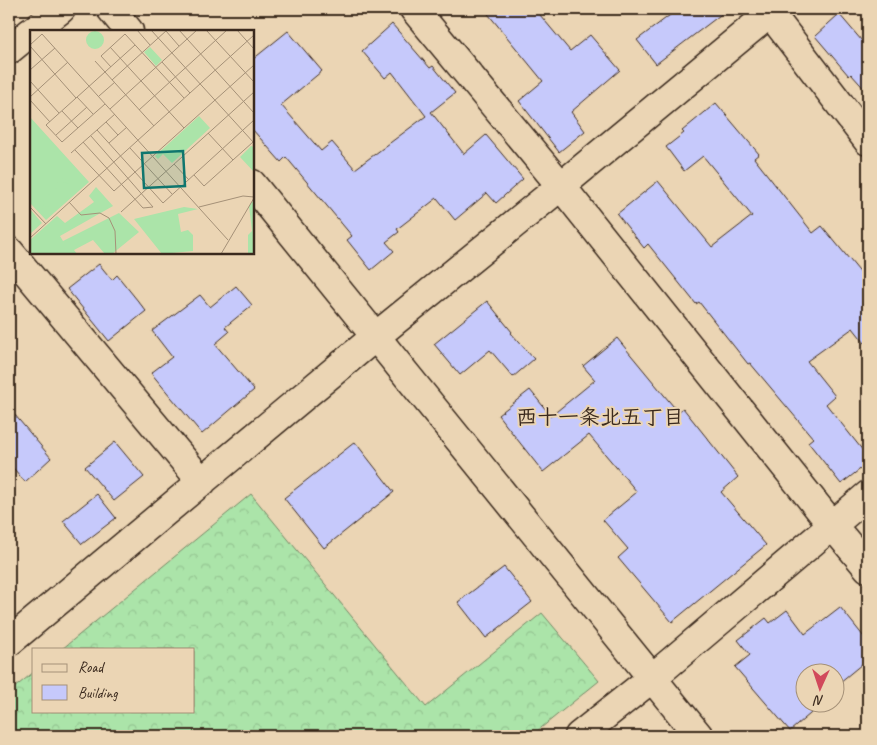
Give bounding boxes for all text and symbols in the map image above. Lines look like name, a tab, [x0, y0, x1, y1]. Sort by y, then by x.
inset map	[30, 30, 254, 254]
district label: 西十一条北五丁目	[516, 404, 684, 430]
legend	[32, 648, 195, 712]
text: Road	[78, 658, 105, 677]
north arrow	[794, 662, 844, 712]
text: Building	[78, 684, 118, 703]
text: N	[812, 692, 824, 709]

